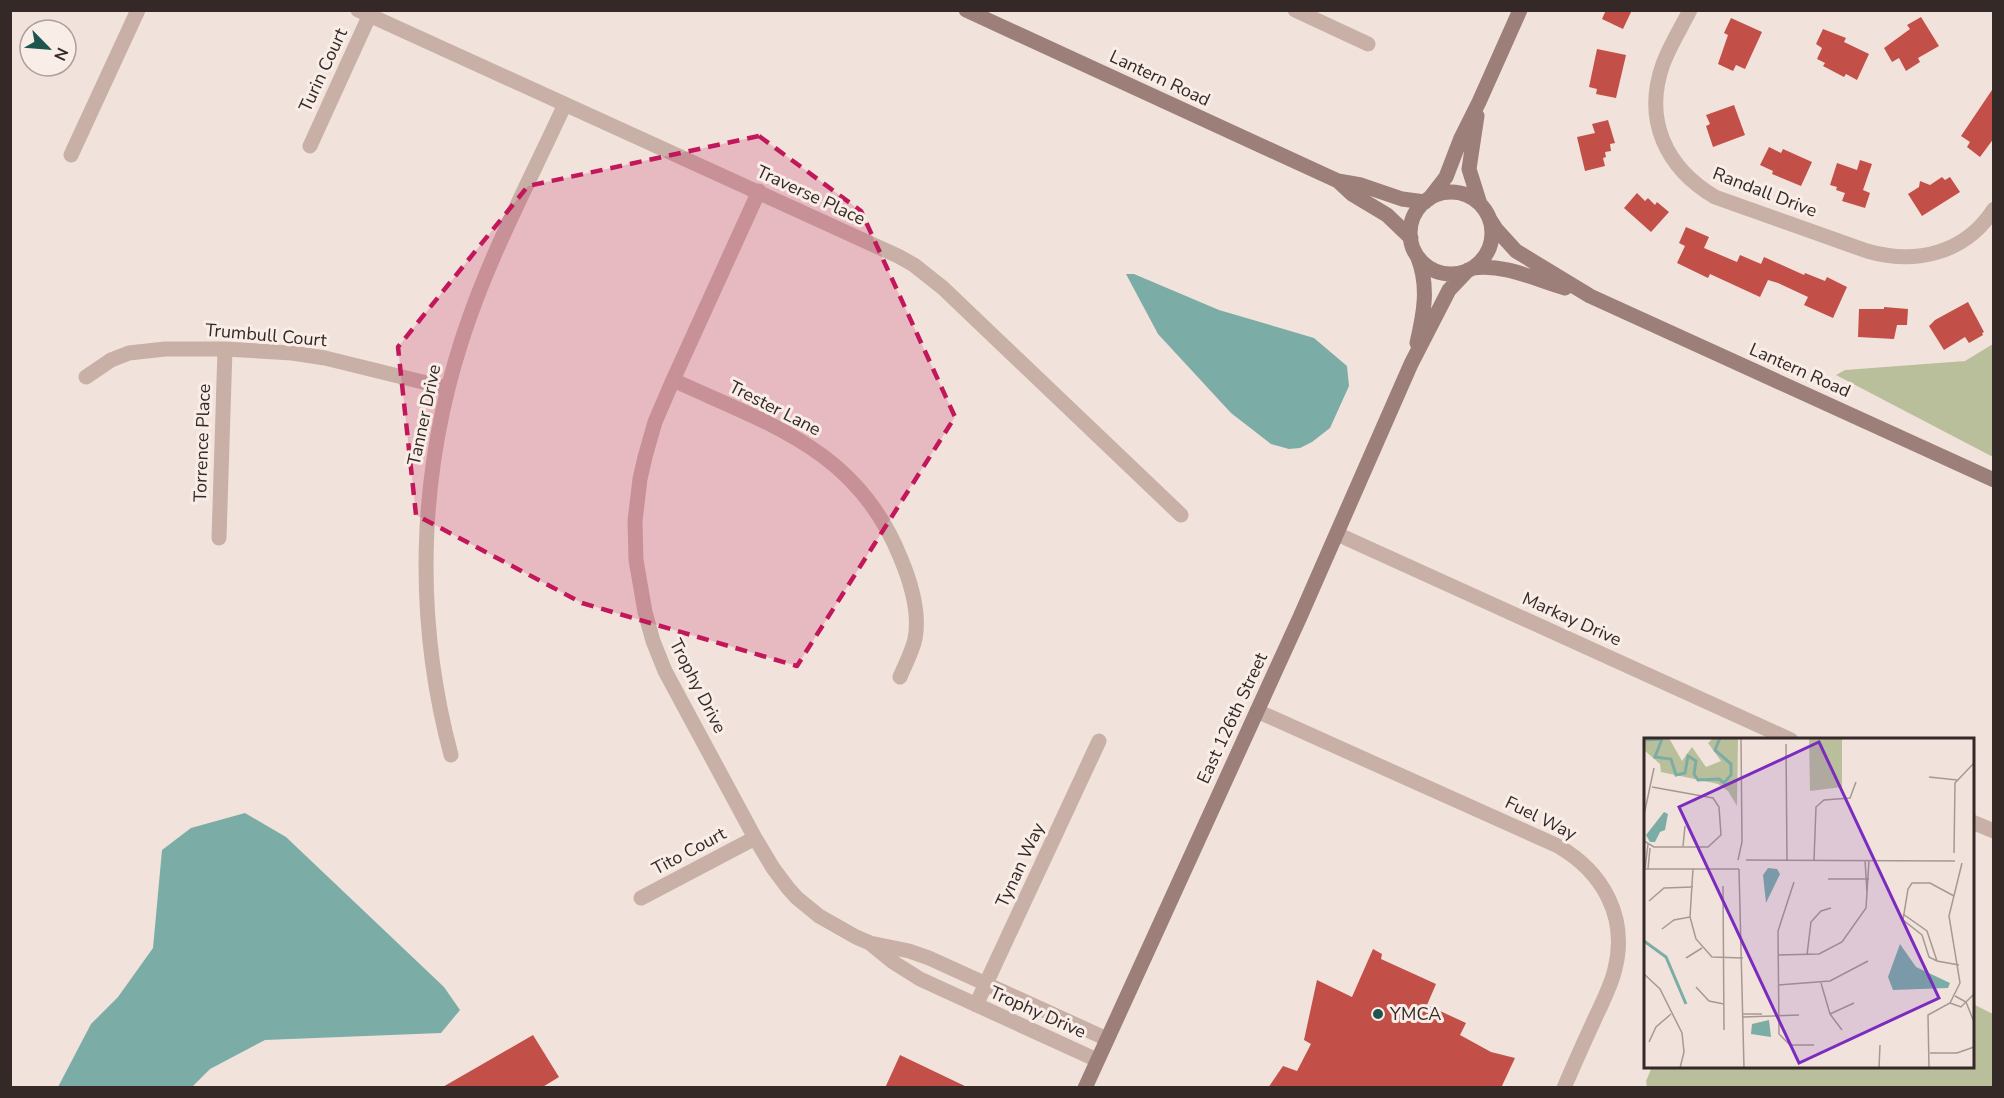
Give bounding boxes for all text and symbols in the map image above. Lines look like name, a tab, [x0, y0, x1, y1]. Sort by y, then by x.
north arrow	[18, 18, 78, 78]
street label: Turin Court	[293, 24, 353, 116]
text: N	[48, 44, 73, 64]
street label: Lantern Road	[1106, 44, 1214, 112]
street label: Traverse Place	[753, 159, 869, 231]
street label: Randall Drive	[1709, 161, 1821, 223]
street label: Trumbull Court	[204, 318, 329, 352]
street label: Lantern Road	[1746, 337, 1854, 403]
street label: Tanner Drive	[402, 362, 446, 468]
street label: Trester Lane	[725, 375, 825, 441]
street label: Torrence Place	[188, 383, 216, 503]
street label: Markay Drive	[1519, 586, 1625, 652]
street label: Trophy Drive	[664, 635, 732, 737]
street label: East 126th Street	[1191, 648, 1273, 787]
inset map	[1644, 738, 1974, 1068]
street label: Fuel Way	[1501, 790, 1581, 846]
street label: Tynan Way	[990, 818, 1050, 911]
street label: Tito Court	[648, 821, 731, 881]
street label: Trophy Drive	[986, 980, 1090, 1044]
place label: YMCA	[1389, 1002, 1441, 1026]
marker: YMCA	[1371, 1007, 1385, 1021]

